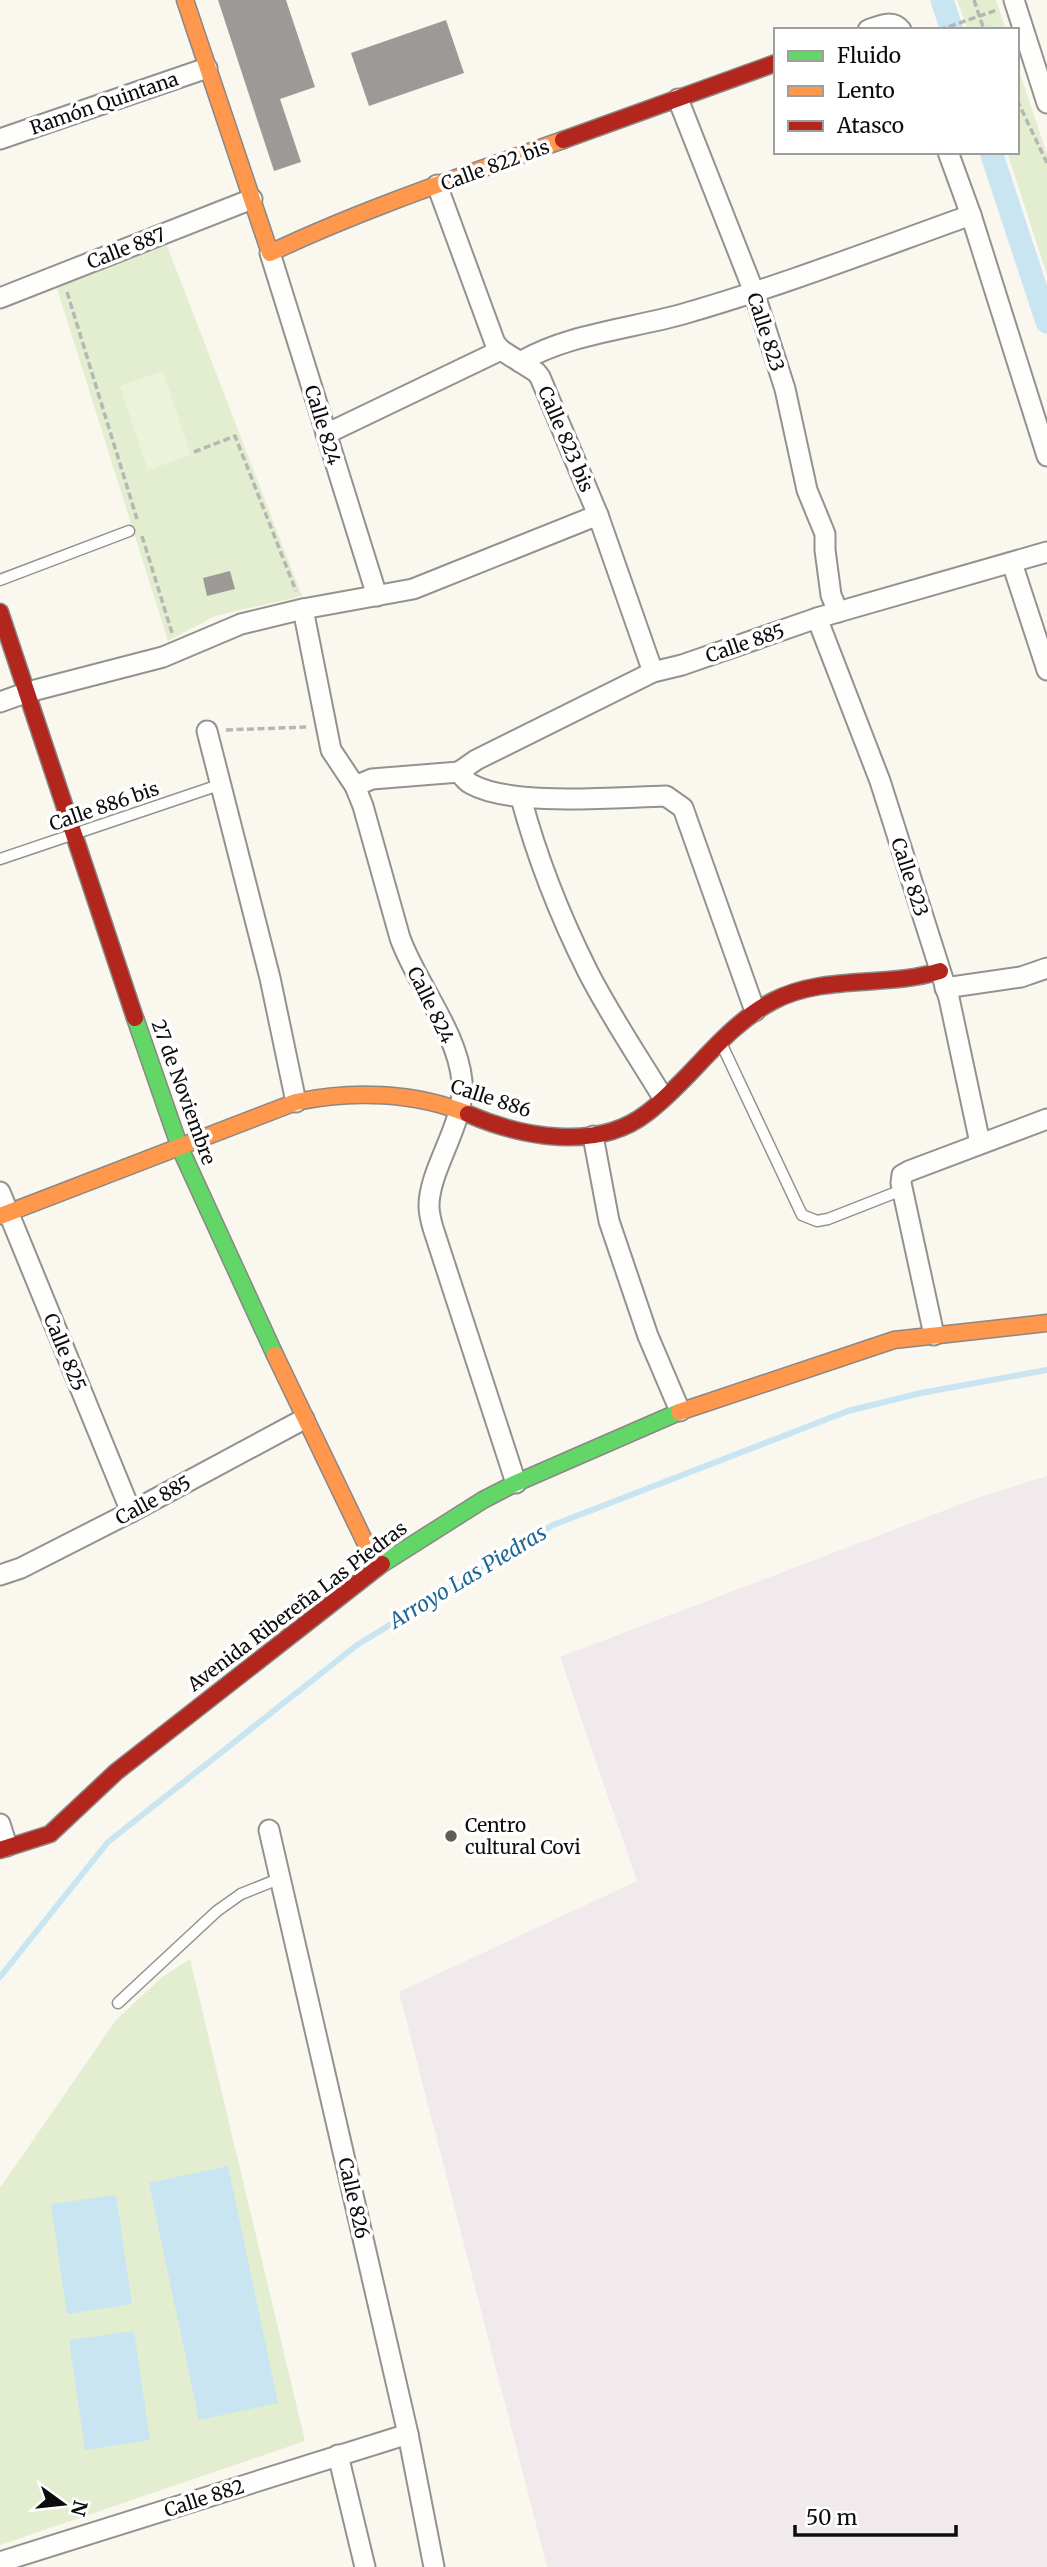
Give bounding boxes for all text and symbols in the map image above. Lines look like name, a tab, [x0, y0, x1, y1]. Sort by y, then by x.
legend	[774, 28, 1019, 154]
text: Fluido	[837, 42, 901, 69]
street label: Ramón Quintana	[27, 66, 181, 140]
text: Lento	[837, 77, 895, 104]
text: Atasco	[836, 112, 904, 139]
street label: Calle 822 bis	[438, 134, 552, 196]
street label: Calle 887	[83, 222, 169, 274]
street label: Calle 823	[742, 290, 790, 374]
street label: Calle 824	[299, 382, 347, 468]
street label: Calle 823 bis	[533, 382, 599, 496]
street label: Calle 885	[702, 618, 788, 668]
street label: Calle 886 bis	[46, 776, 162, 836]
street label: Calle 823	[886, 835, 934, 919]
street label: Calle 824	[402, 963, 460, 1048]
street label: 27 de Noviembre	[147, 1016, 221, 1168]
street label: Calle 886	[448, 1074, 534, 1122]
street label: Calle 825	[39, 1310, 91, 1394]
street label: Calle 885	[111, 1470, 195, 1530]
street label: Avenida Ribereña Las Piedras	[182, 1516, 411, 1697]
water label: Arroyo Las Piedras	[383, 1519, 551, 1635]
place label: Centro cultural Covi	[465, 1813, 581, 1859]
marker: Centro cultural Covi	[443, 1828, 459, 1844]
street label: Calle 826	[333, 2155, 375, 2241]
north arrow	[28, 2469, 98, 2539]
street label: Calle 882	[161, 2474, 247, 2522]
scale bar	[795, 2494, 956, 2538]
text: N	[66, 2498, 93, 2519]
text: 50 m	[806, 2504, 857, 2531]

